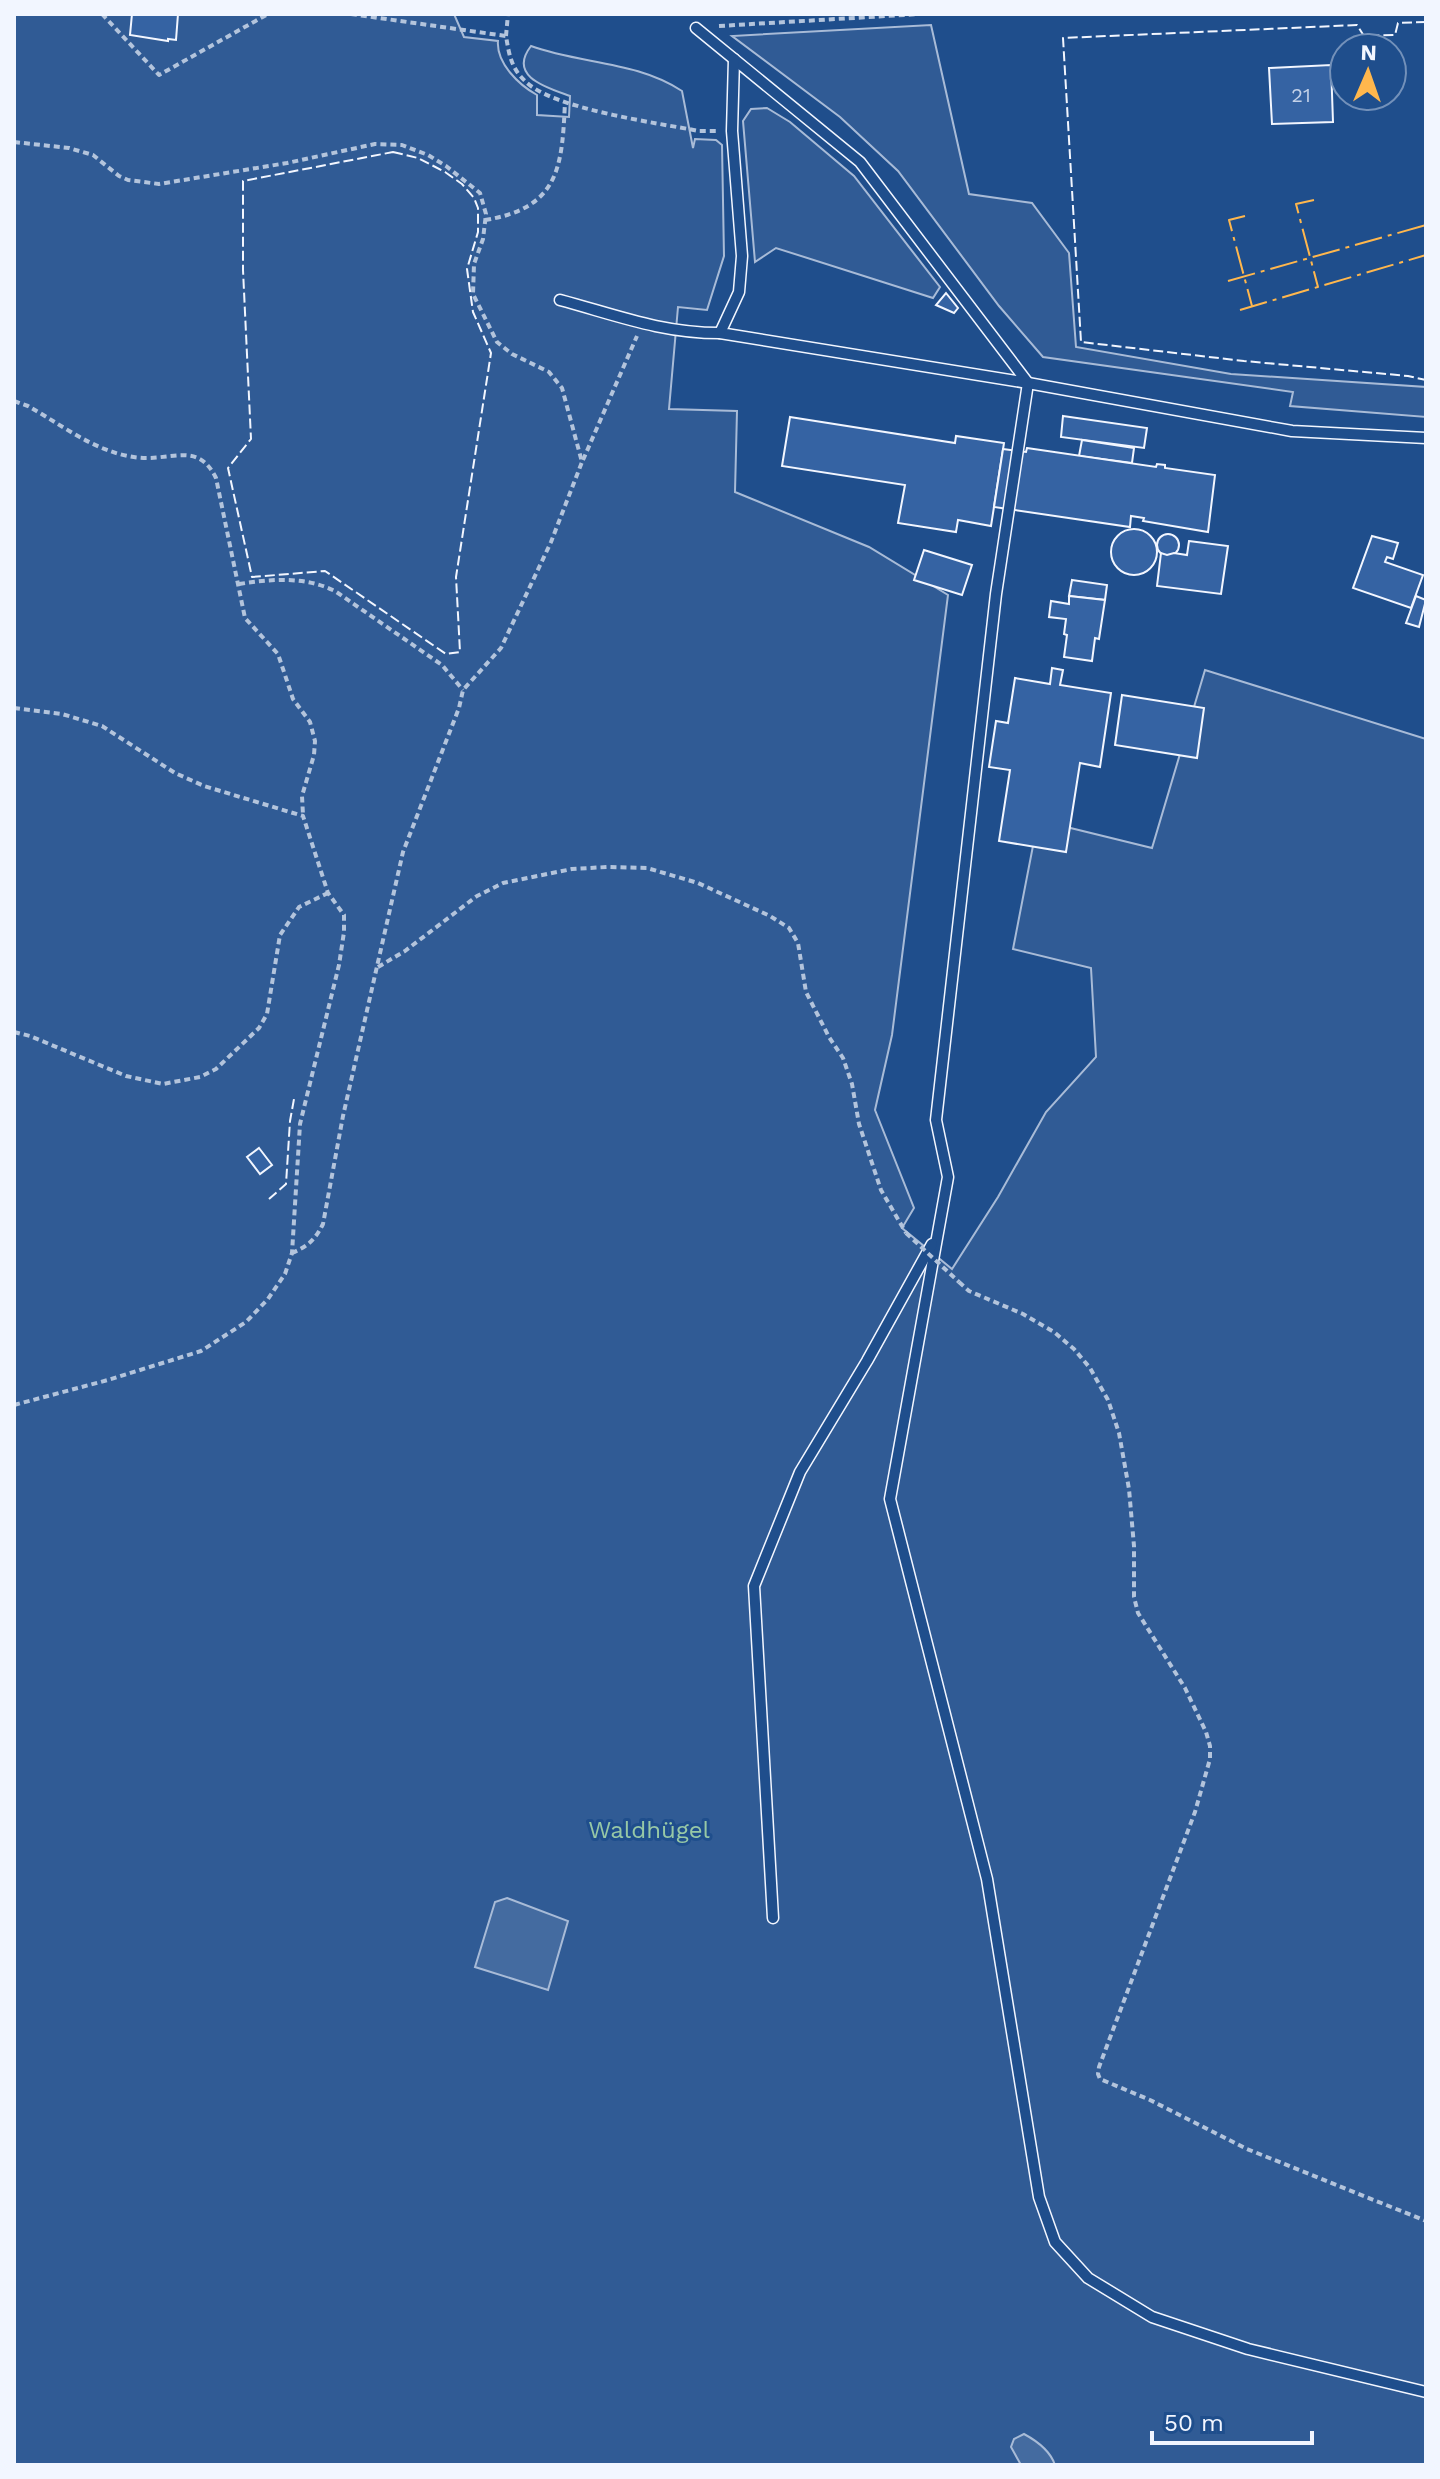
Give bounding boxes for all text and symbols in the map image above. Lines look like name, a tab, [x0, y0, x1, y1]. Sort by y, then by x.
north arrow	[1328, 32, 1408, 112]
text: N	[1360, 40, 1377, 65]
house number: 21	[1291, 83, 1311, 107]
park label: Waldhügel	[588, 1816, 711, 1844]
scale bar	[1152, 2395, 1312, 2445]
text: 50 m	[1164, 2409, 1224, 2437]

